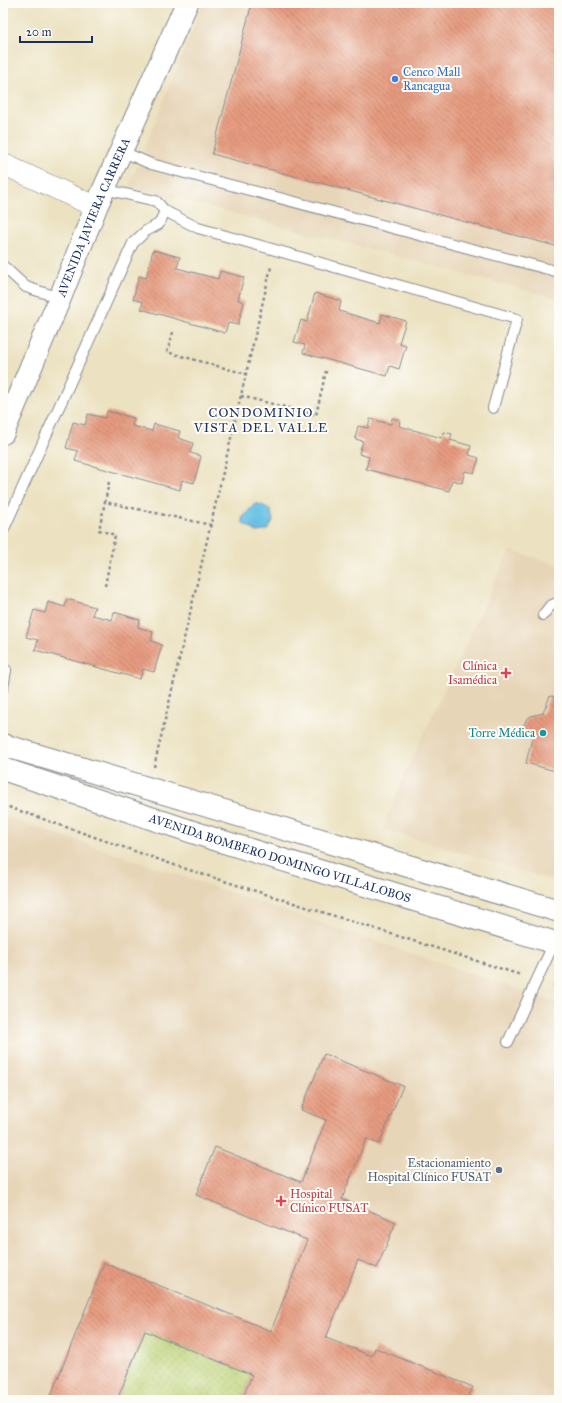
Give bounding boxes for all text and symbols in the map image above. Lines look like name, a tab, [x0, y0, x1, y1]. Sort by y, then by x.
scale bar	[20, 18, 92, 44]
text: 20 m	[26, 25, 52, 39]
place label: Cenco Mall Rancagua	[403, 65, 461, 94]
marker: Cenco Mall Rancagua	[390, 74, 400, 84]
street label: AVENIDA JAVIERA CARRERA	[54, 136, 133, 300]
district label: CONDOMINIO VISTA DEL VALLE	[193, 405, 328, 436]
place label: Clínica Isamédica	[448, 659, 498, 687]
marker: Clínica Isamédica	[500, 667, 512, 679]
place label: Torre Médica	[469, 726, 536, 740]
marker: Torre Médica	[538, 728, 548, 738]
street label: AVENIDA BOMBERO DOMINGO VILLALOBOS	[146, 811, 413, 906]
place label: Estacionamiento Hospital Clínico FUSAT	[367, 1156, 491, 1184]
marker: Estacionamiento Hospital Clínico FUSAT	[494, 1165, 504, 1175]
place label: Hospital Clínico FUSAT	[290, 1187, 368, 1215]
marker: Hospital Clínico FUSAT	[275, 1195, 287, 1207]

